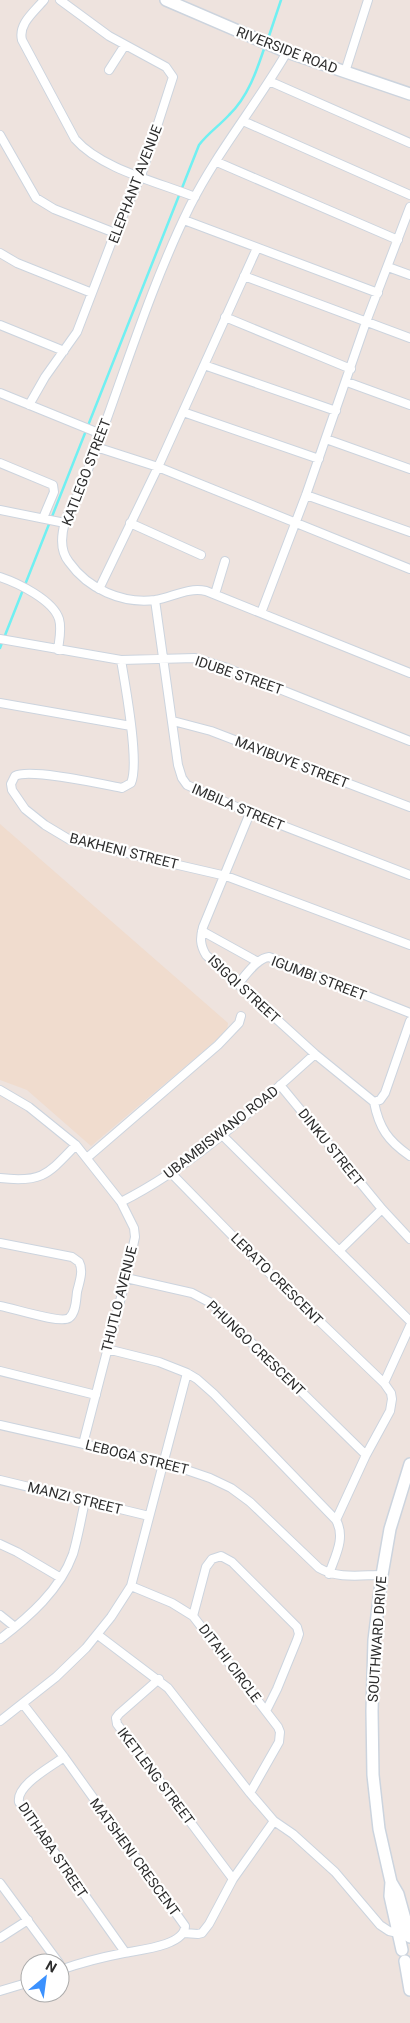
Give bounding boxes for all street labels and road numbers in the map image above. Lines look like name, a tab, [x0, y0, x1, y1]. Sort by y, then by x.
street label: RIVERSIDE ROAD	[234, 23, 340, 77]
street label: ELEPHANT AVENUE	[105, 123, 165, 245]
street label: KATLEGO STREET	[58, 416, 114, 528]
street label: IDUBE STREET	[193, 652, 286, 698]
street label: MAYIBUYE STREET	[233, 733, 352, 791]
street label: IMBILA STREET	[190, 780, 287, 834]
street label: BAKHENI STREET	[68, 830, 181, 872]
street label: ISIGQI STREET	[205, 952, 284, 1027]
street label: IGUMBI STREET	[269, 953, 369, 1004]
street label: UBAMBISWANO ROAD	[161, 1082, 281, 1182]
street label: DINKU STREET	[295, 1105, 367, 1189]
street label: LERATO CRESCENT	[228, 1230, 327, 1329]
street label: THUTLO AVENUE	[98, 1244, 140, 1354]
street label: PHUNGO CRESCENT	[204, 1297, 309, 1399]
street label: LEBOGA STREET	[84, 1436, 191, 1478]
street label: MANZI STREET	[26, 1479, 125, 1518]
street label: SOUTHWARD DRIVE	[365, 1575, 389, 1703]
street label: DITAHI CIRCLE	[196, 1621, 264, 1705]
street label: IKETLENG STREET	[114, 1724, 198, 1828]
street label: MATSHENI CRESCENT	[87, 1795, 183, 1919]
street label: DITHABA STREET	[15, 1799, 91, 1901]

